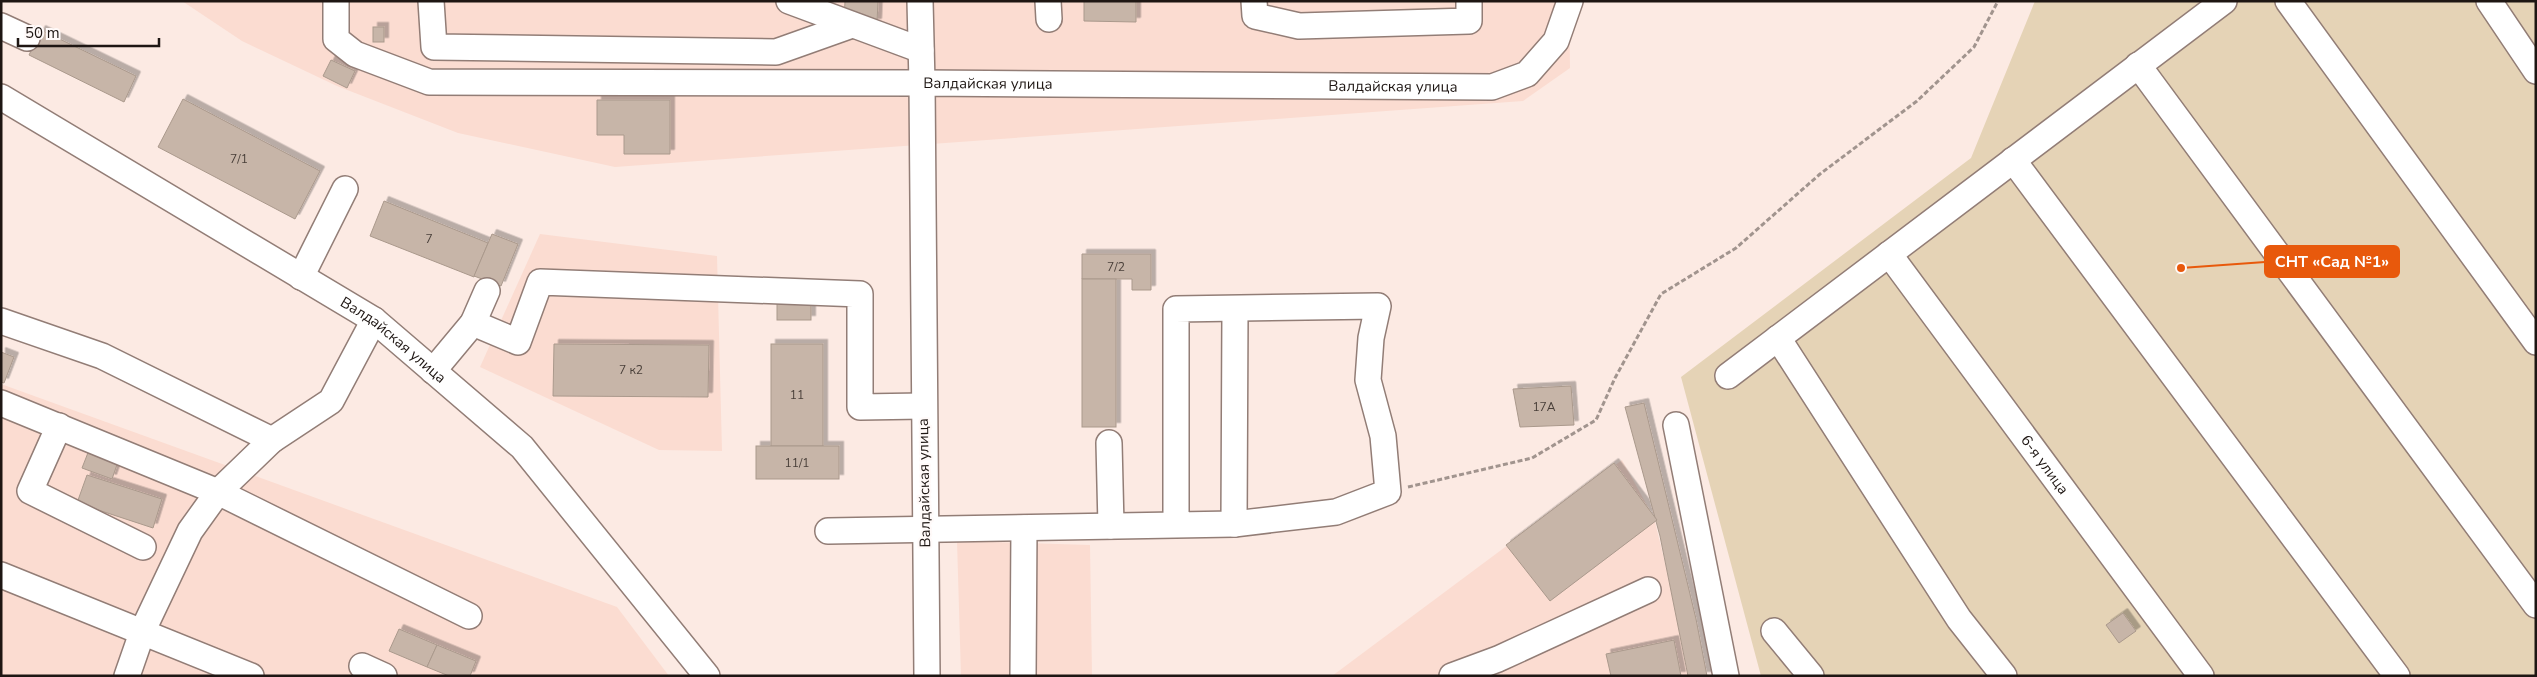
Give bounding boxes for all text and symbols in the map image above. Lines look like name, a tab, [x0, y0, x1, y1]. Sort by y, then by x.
scale bar	[18, 15, 159, 47]
text: 50 m	[25, 23, 60, 43]
street label: Валдайская улица	[923, 73, 1053, 94]
street label: Валдайская улица	[1328, 76, 1458, 97]
house number: 7/1	[230, 151, 248, 167]
house number: 7	[425, 231, 433, 247]
callout: СНТ «Сад №1»	[2265, 246, 2399, 277]
text: СНТ «Сад №1»	[2275, 251, 2389, 273]
house number: 7/2	[1107, 259, 1125, 275]
street label: Валдайская улица	[337, 292, 450, 388]
house number: 7 к2	[619, 362, 643, 378]
house number: 11	[790, 387, 804, 403]
house number: 17А	[1532, 399, 1556, 415]
street label: Валдайская улица	[913, 418, 935, 548]
street label: 6-я улица	[2016, 431, 2073, 498]
house number: 11/1	[785, 455, 810, 471]

